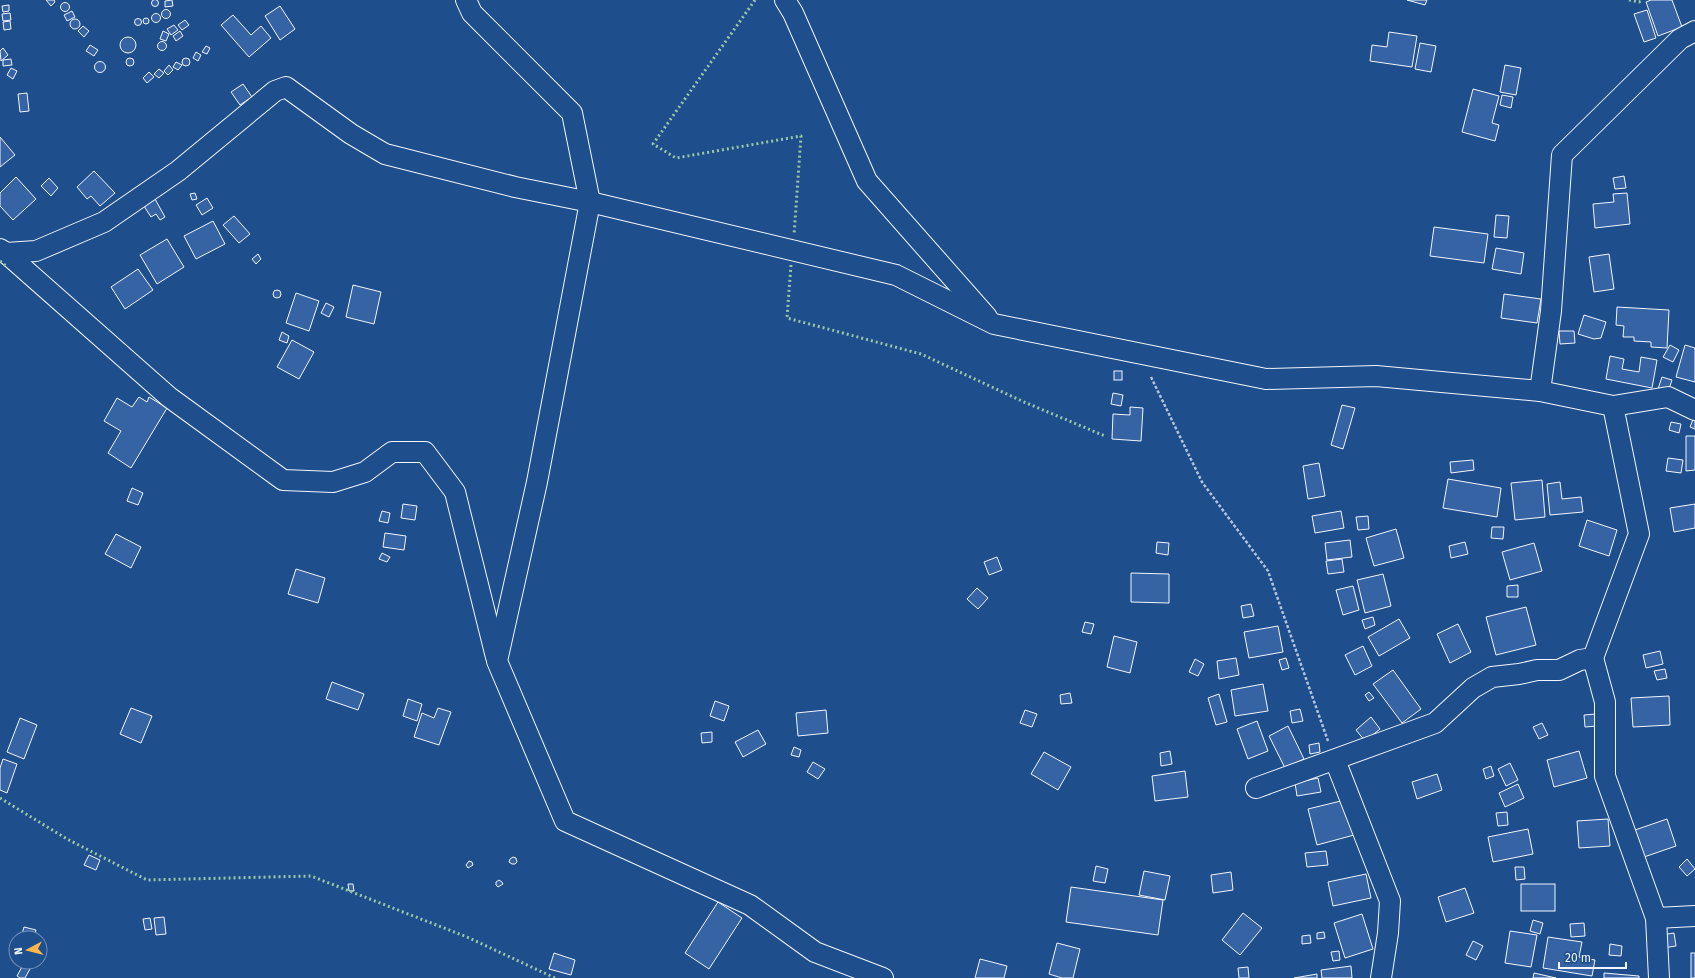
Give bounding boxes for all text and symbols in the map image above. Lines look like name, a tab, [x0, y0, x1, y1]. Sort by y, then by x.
north arrow	[8, 930, 48, 970]
scale bar	[1559, 944, 1626, 970]
text: N	[12, 947, 25, 956]
text: 20 m	[1565, 951, 1591, 965]

